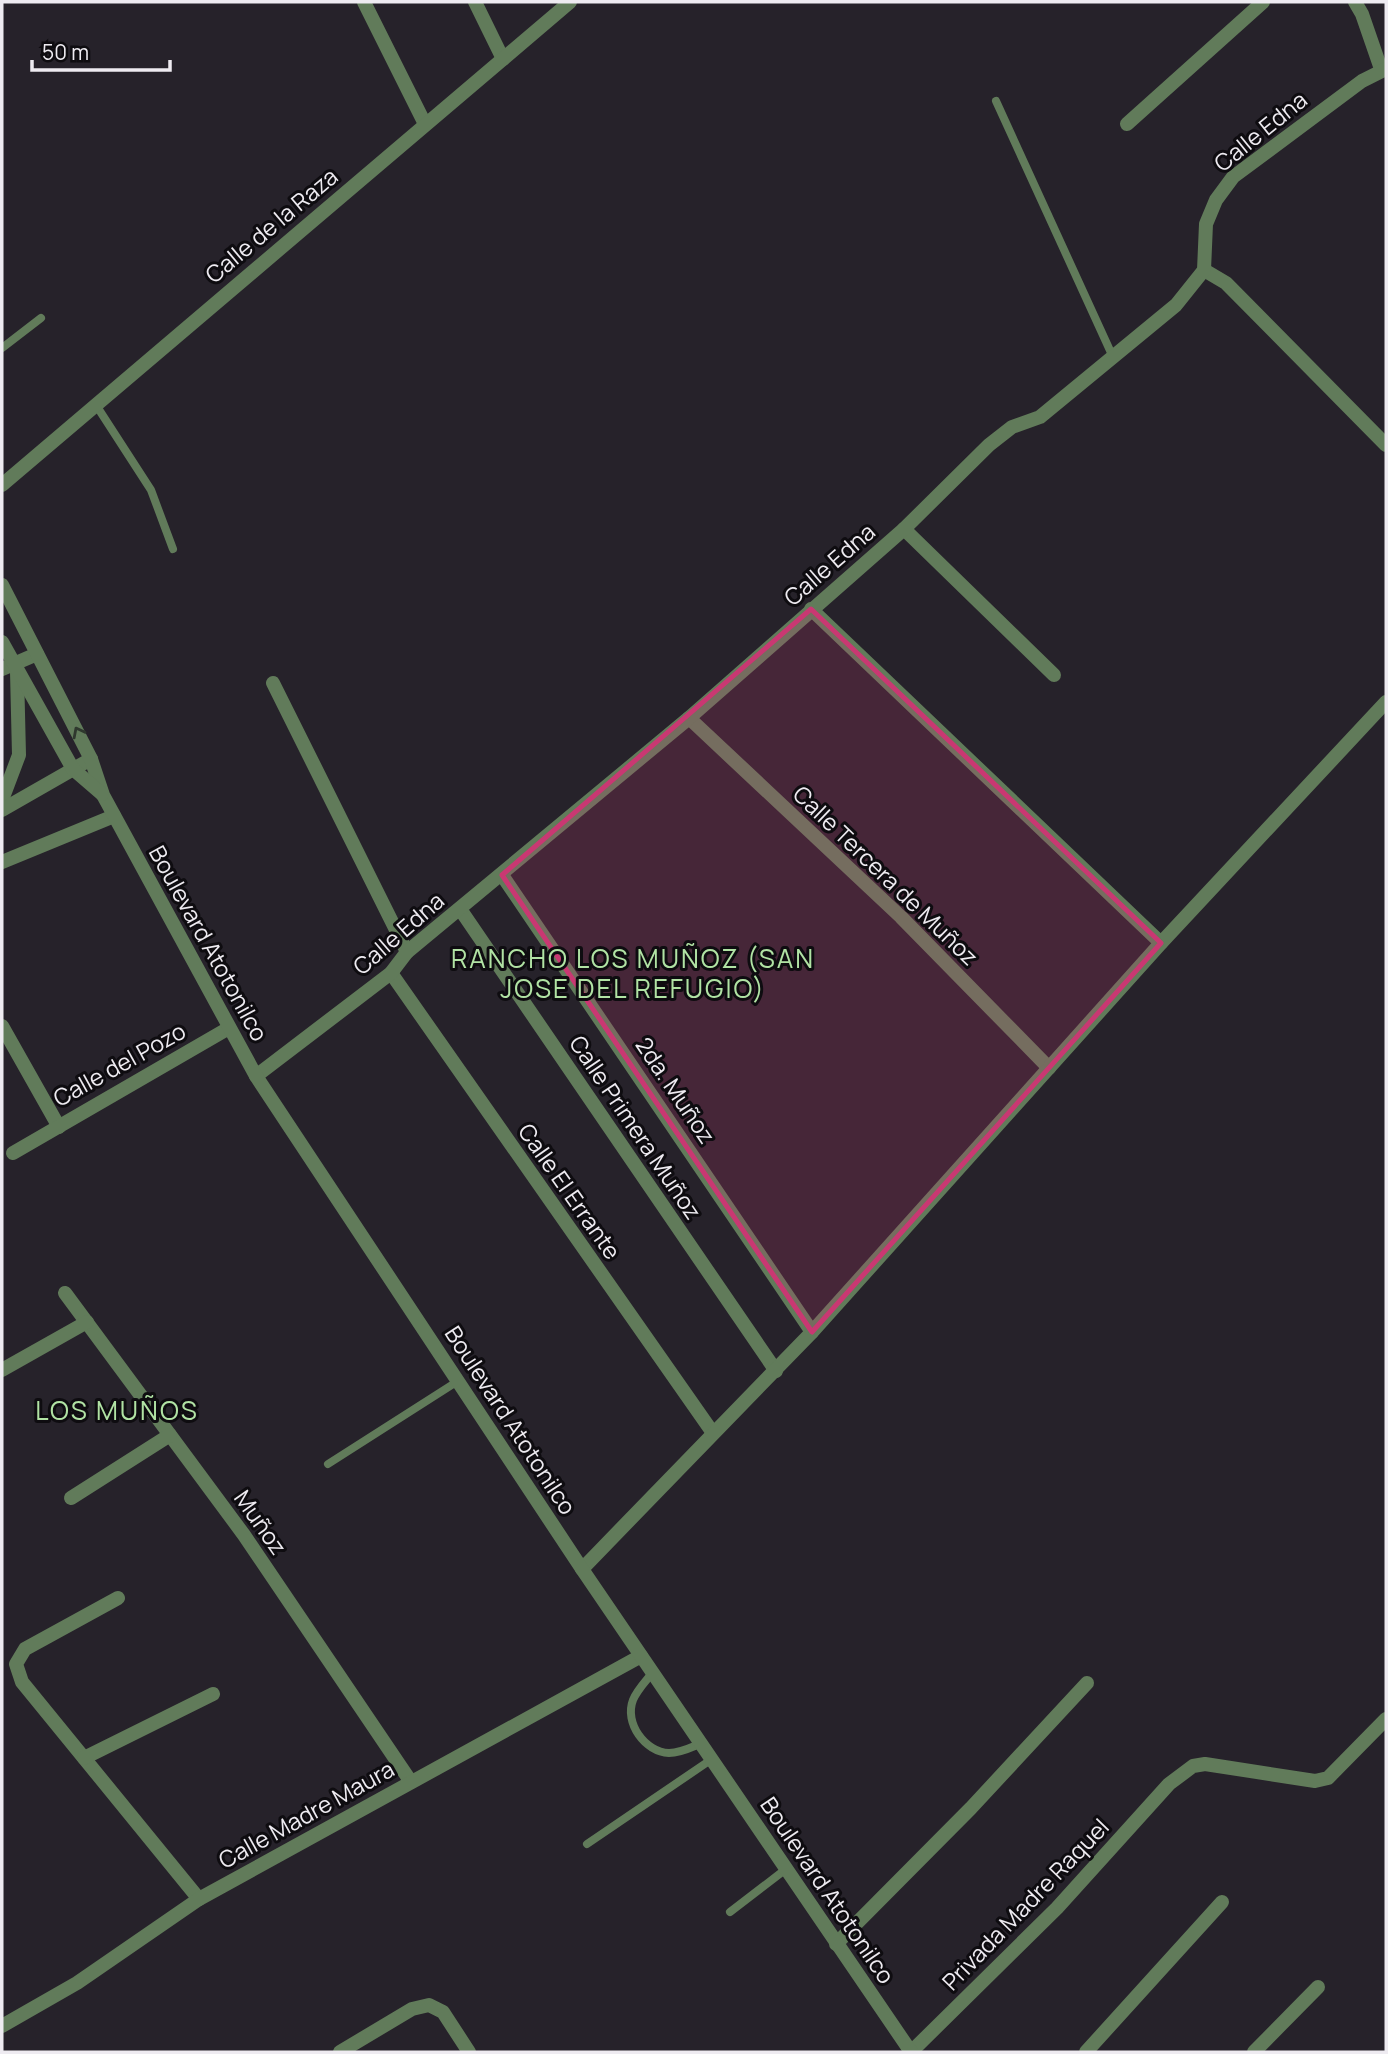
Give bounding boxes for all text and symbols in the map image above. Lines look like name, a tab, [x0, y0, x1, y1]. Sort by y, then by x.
scale bar	[32, 28, 170, 72]
text: 50 m	[42, 38, 89, 66]
street label: Calle Edna	[1207, 84, 1313, 178]
street label: Calle de la Raza	[198, 160, 344, 290]
street label: Calle Edna	[777, 515, 881, 613]
one-way arrow	[72, 727, 86, 740]
street label: Calle Tercera de Muñoz	[786, 778, 986, 972]
street label: Boulevard Atotonilco	[142, 839, 276, 1047]
street label: Calle Edna	[346, 884, 450, 982]
district label: RANCHO LOS MUÑOZ (SAN JOSE DEL REFUGIO)	[451, 940, 815, 1006]
street label: Calle del Pozo	[47, 1014, 191, 1114]
street label: Calle Primera Muñoz	[562, 1029, 710, 1225]
street label: 2da. Muñoz	[629, 1031, 723, 1149]
street label: Calle El Errante	[511, 1117, 629, 1265]
street label: Boulevard Atotonilco	[438, 1319, 584, 1521]
district label: LOS MUÑOS	[35, 1392, 199, 1428]
street label: Muñoz	[227, 1483, 295, 1561]
street label: Calle Madre Maura	[212, 1752, 400, 1876]
street label: Boulevard Atotonilco	[754, 1790, 902, 1990]
street label: Privada Madre Raquel	[934, 1811, 1116, 1997]

